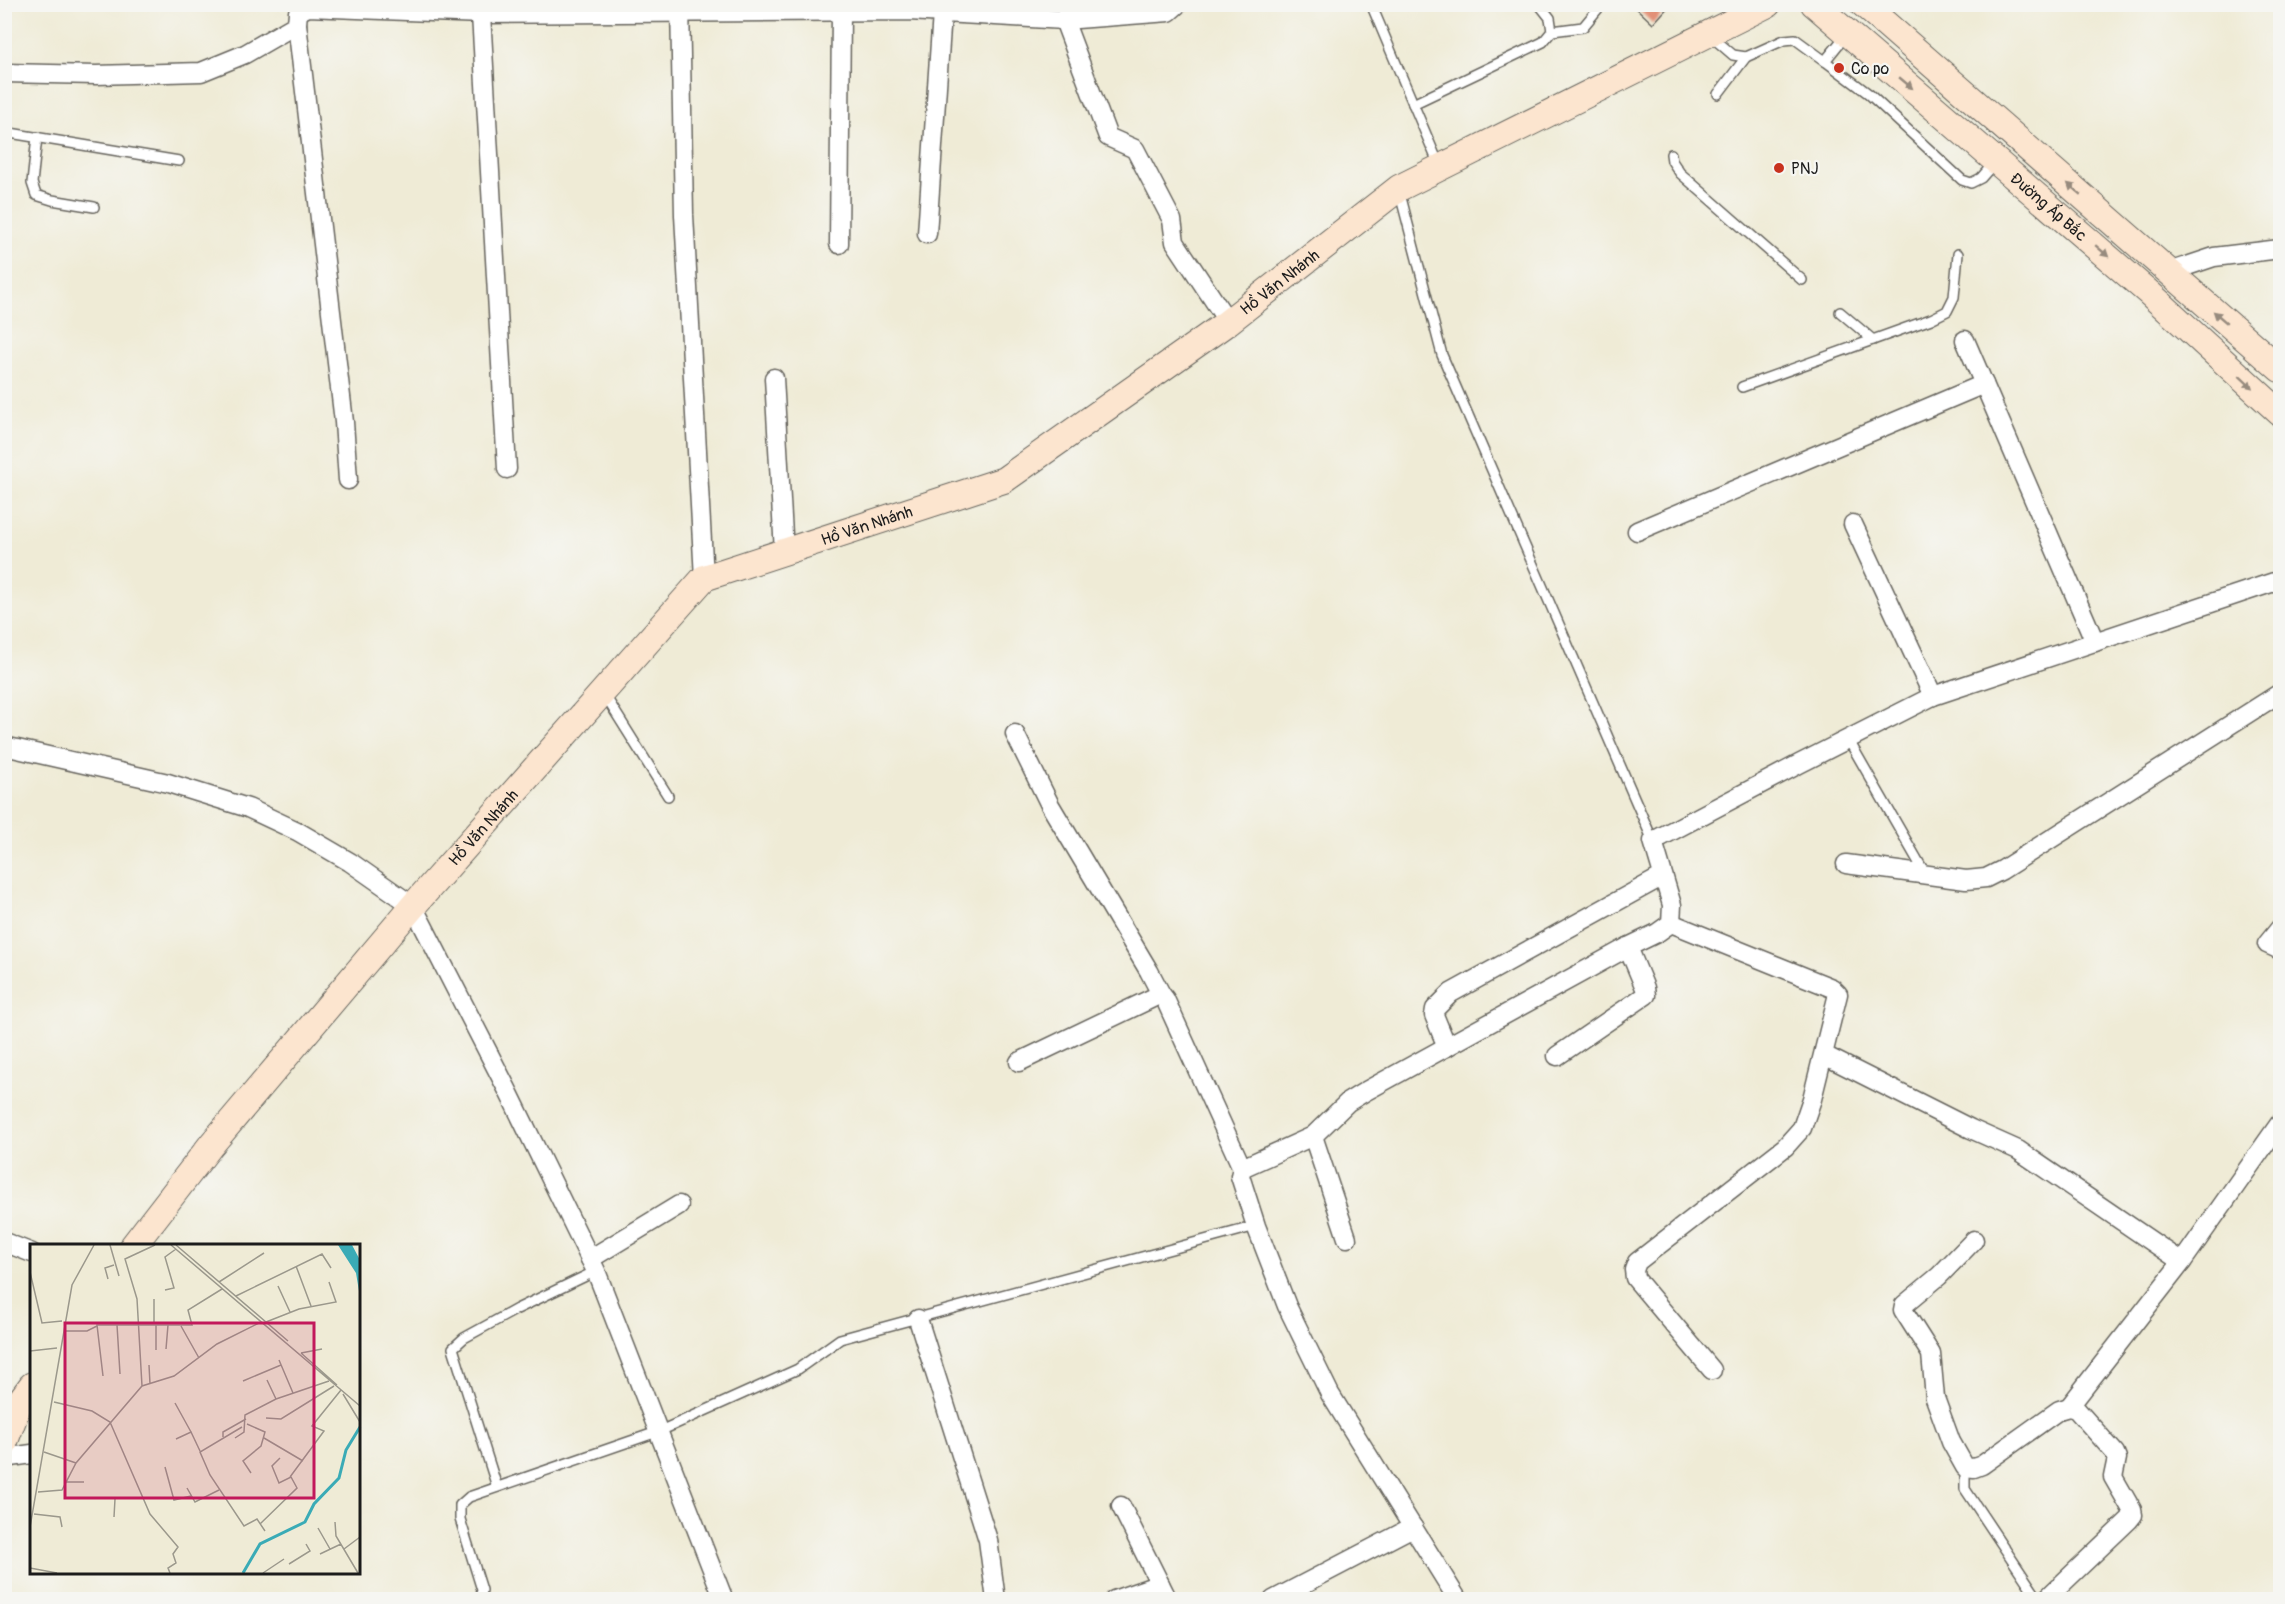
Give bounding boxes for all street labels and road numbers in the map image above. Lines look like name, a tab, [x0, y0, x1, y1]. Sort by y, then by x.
street label: Đường Ấp Bắc	[2006, 169, 2091, 246]
street label: Hồ Văn Nhánh	[1236, 245, 1324, 320]
street label: Hồ Văn Nhánh	[818, 502, 915, 550]
street label: Hồ Văn Nhánh	[445, 786, 523, 870]

